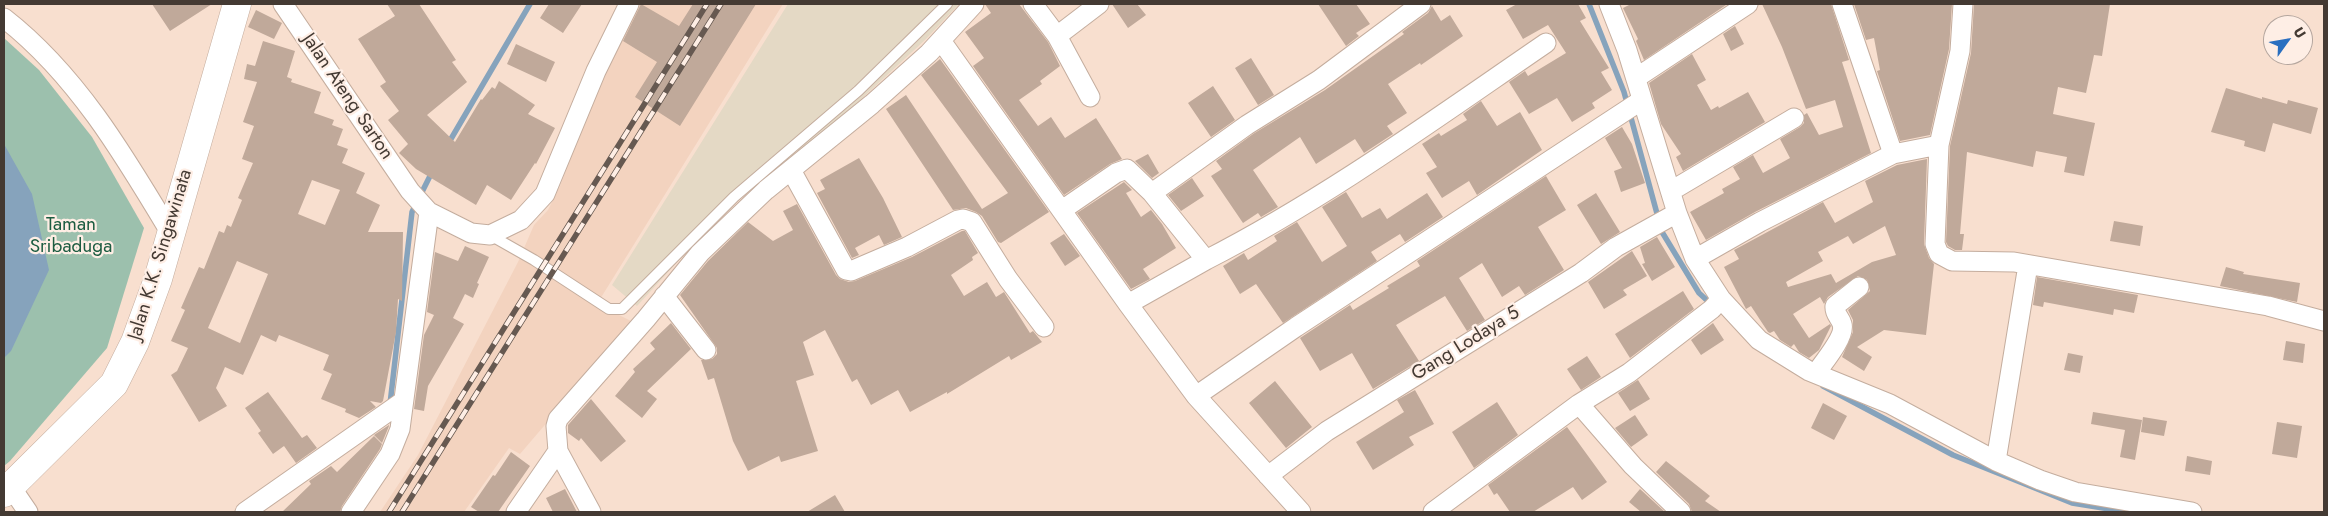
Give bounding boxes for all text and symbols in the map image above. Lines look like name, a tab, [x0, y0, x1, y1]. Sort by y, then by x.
north arrow	[2263, 15, 2313, 65]
text: U	[2289, 23, 2311, 42]
street label: Jalan Ateng Sarton	[296, 30, 398, 164]
street label: Jalan K.K. Singawinata	[124, 167, 198, 343]
park label: Taman Sribaduga	[30, 214, 112, 258]
street label: Gang Lodaya 5	[1408, 302, 1524, 386]

